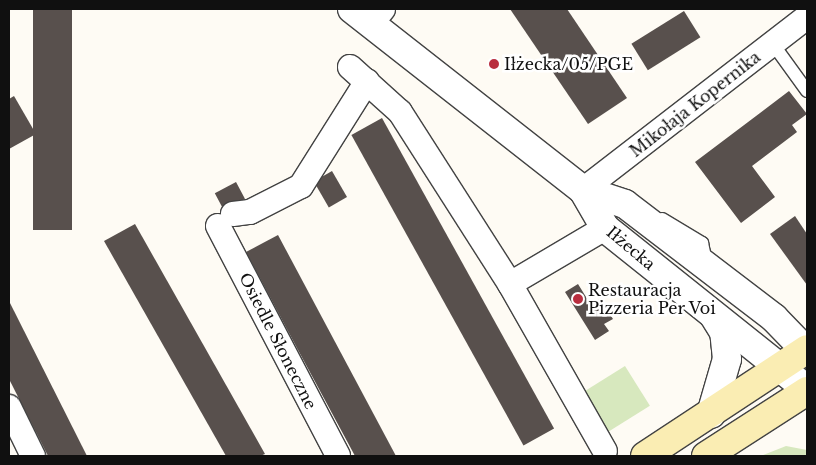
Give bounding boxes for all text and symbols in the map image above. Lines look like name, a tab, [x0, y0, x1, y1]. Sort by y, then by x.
street label: Mikołaja Kopernika	[626, 47, 764, 161]
place label: Iłżecka/05/PGE	[504, 54, 633, 74]
marker: Iłżecka/05/PGE	[488, 58, 500, 70]
street label: Iłżecka	[603, 222, 659, 274]
street label: Osiedle Słoneczne	[235, 270, 321, 412]
place label: Restauracja Pizzeria Per Voi	[588, 280, 717, 318]
marker: Restauracja Pizzeria Per Voi	[572, 293, 584, 305]

